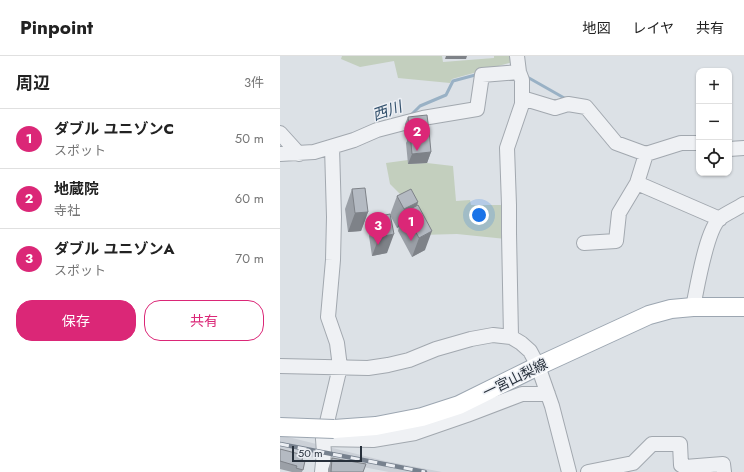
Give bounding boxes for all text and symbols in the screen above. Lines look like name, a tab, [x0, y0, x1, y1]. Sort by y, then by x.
text: Pinpoint	[20, 14, 93, 41]
text: 地図	[582, 18, 610, 38]
text: レイヤ	[632, 18, 674, 38]
text: 共有	[696, 18, 724, 38]
map controls	[696, 68, 732, 176]
button: +	[696, 68, 732, 104]
text: 周辺	[16, 71, 50, 95]
text: 3件	[244, 73, 264, 92]
water label: 西川	[369, 95, 407, 126]
button: −	[696, 104, 732, 140]
text: ダブル ユニゾンC	[54, 118, 174, 140]
pin: 2	[404, 118, 430, 151]
text: 1	[26, 129, 32, 148]
text: 50 m	[235, 129, 264, 148]
button: locate	[696, 140, 732, 176]
text: スポット	[54, 141, 106, 160]
text: 地蔵院	[54, 178, 99, 200]
text: 2	[25, 189, 33, 208]
text: 60 m	[235, 189, 264, 208]
text: 寺社	[54, 201, 80, 220]
your location	[469, 205, 489, 225]
pin: 1	[398, 208, 424, 241]
pin: 3	[365, 212, 391, 245]
text: ダブル ユニゾンA	[54, 238, 175, 260]
text: 3	[25, 249, 33, 268]
text: 70 m	[235, 249, 264, 268]
text: スポット	[54, 261, 106, 280]
button: 保存	[16, 300, 136, 341]
button: 共有	[144, 300, 264, 341]
street label: 一宮山梨線	[479, 354, 551, 402]
scale bar	[292, 444, 362, 463]
text: 50 m	[298, 445, 323, 461]

